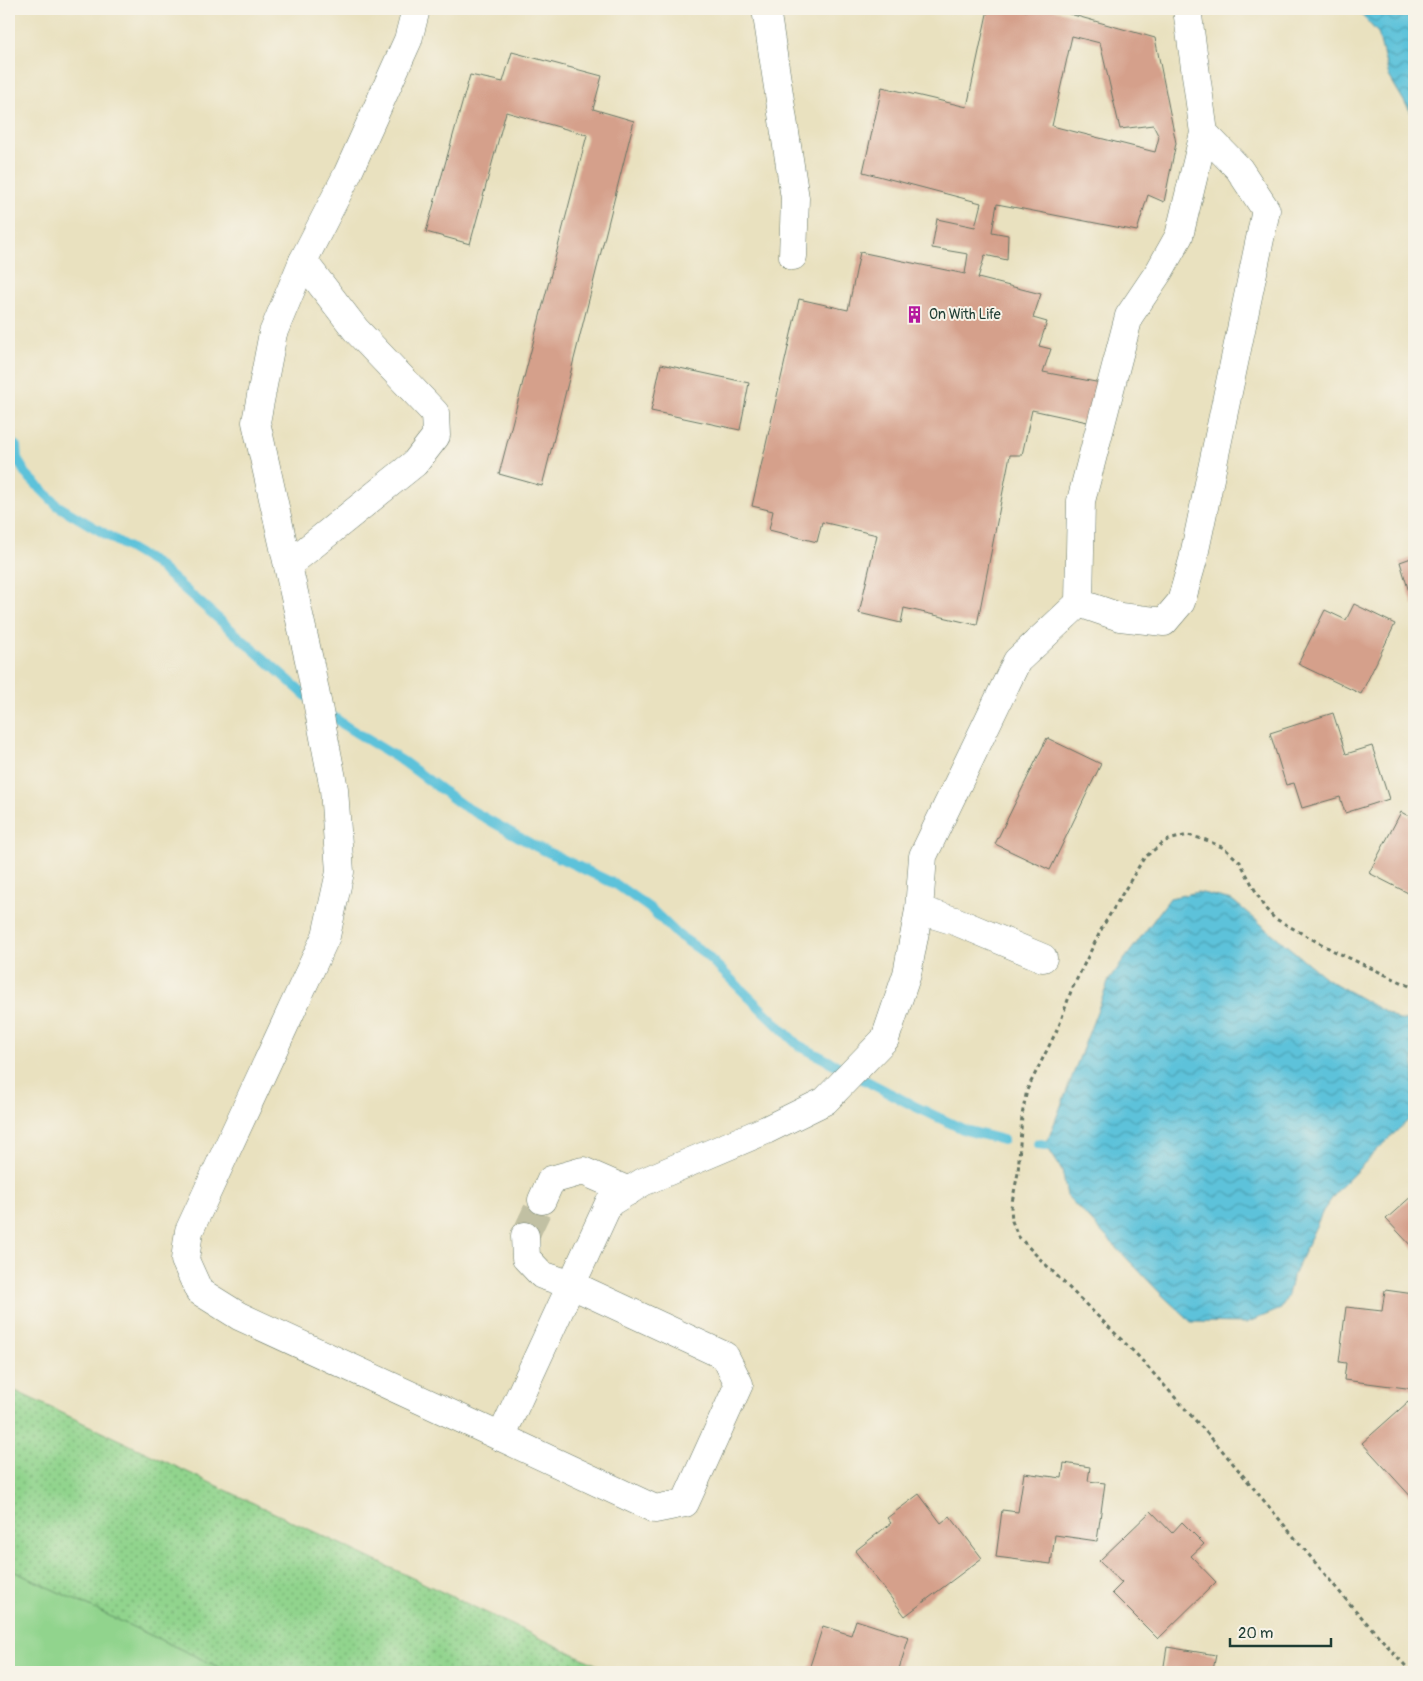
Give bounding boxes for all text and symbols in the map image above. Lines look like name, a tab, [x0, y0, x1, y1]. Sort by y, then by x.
building icon: On With Life	[905, 304, 925, 324]
place label: On With Life	[929, 306, 1001, 323]
scale bar	[1230, 1616, 1332, 1648]
text: 20 m	[1238, 1624, 1273, 1643]

